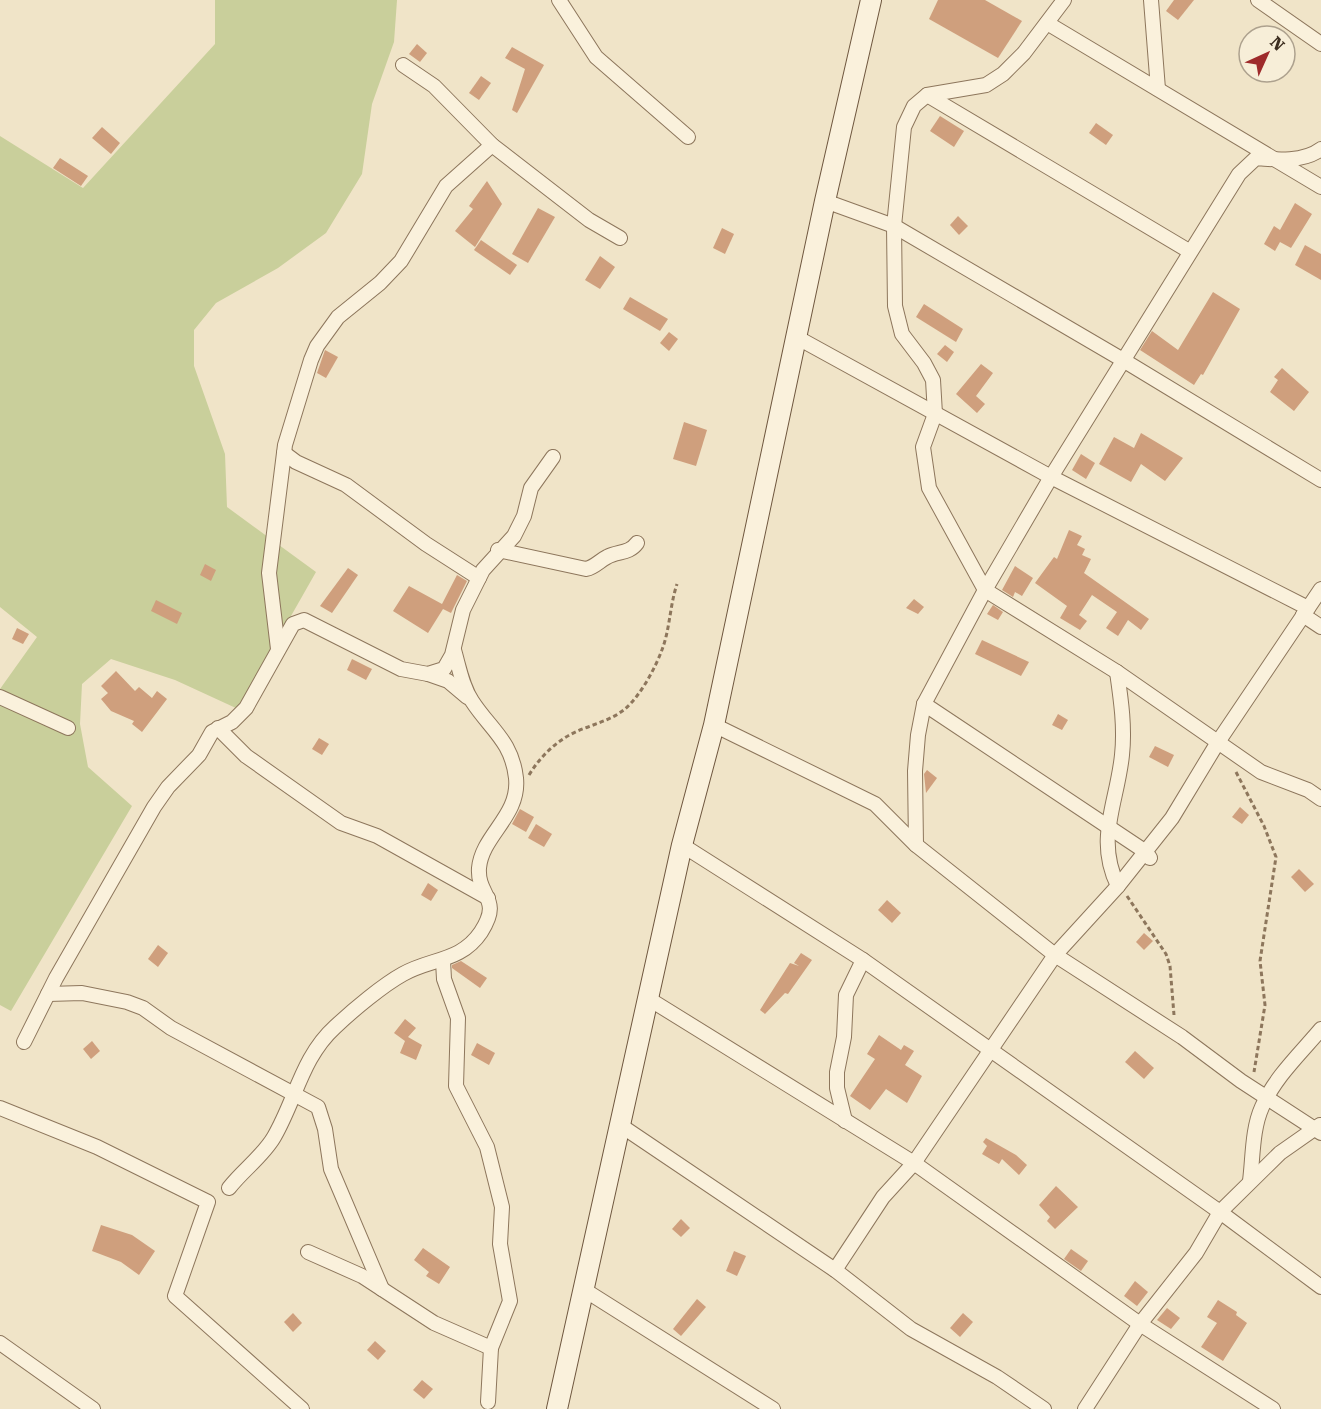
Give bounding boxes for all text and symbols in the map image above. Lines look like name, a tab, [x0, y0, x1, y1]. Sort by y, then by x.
north arrow	[1237, 24, 1297, 84]
text: N	[1266, 33, 1288, 55]

